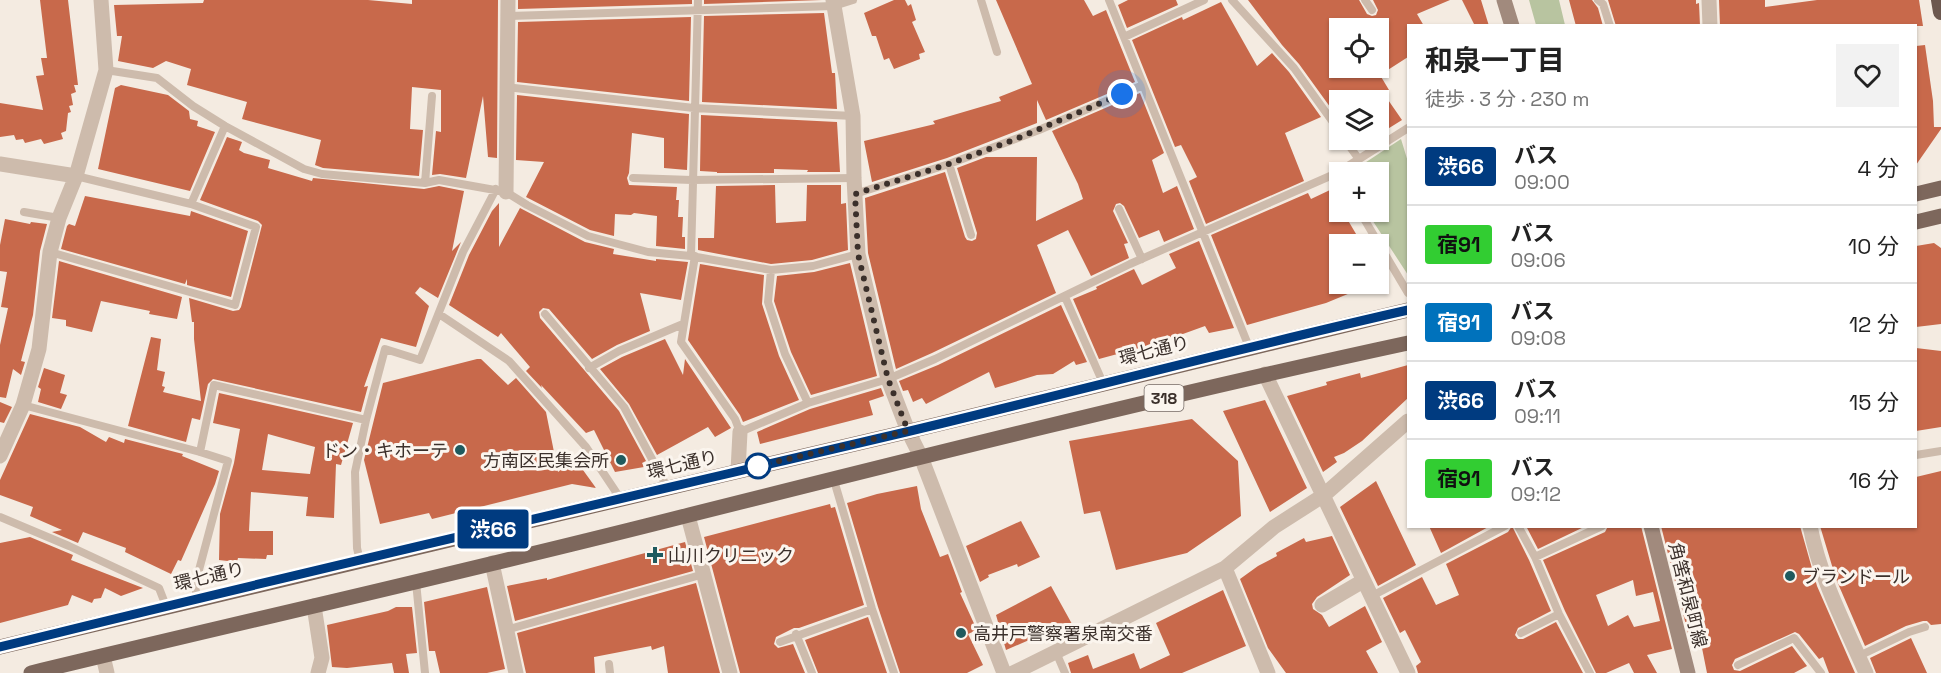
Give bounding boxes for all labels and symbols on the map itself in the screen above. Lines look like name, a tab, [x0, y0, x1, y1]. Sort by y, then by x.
your location	[1107, 79, 1137, 109]
street label: 環七通り	[1116, 330, 1192, 370]
road number: 318	[1144, 385, 1184, 411]
place label: ドン・キホーテ	[322, 439, 448, 462]
marker: ドン・キホーテ	[453, 443, 467, 457]
street label: 環七通り	[644, 445, 720, 483]
place label: 方南区民集会所	[483, 449, 609, 472]
marker: 方南区民集会所	[614, 453, 628, 467]
unlabelled marker	[745, 453, 771, 479]
line badge: 渋66	[458, 510, 528, 548]
street label: 角筈和泉町線	[1664, 540, 1712, 650]
place label: 山川クリニック	[668, 544, 794, 567]
marker: 山川クリニック	[646, 546, 664, 564]
street label: 環七通り	[171, 557, 247, 595]
place label: ブランドール	[1802, 565, 1910, 588]
marker: ブランドール	[1783, 569, 1797, 583]
place label: 高井戸警察署泉南交番	[973, 622, 1153, 645]
marker: 高井戸警察署泉南交番	[954, 626, 968, 640]

